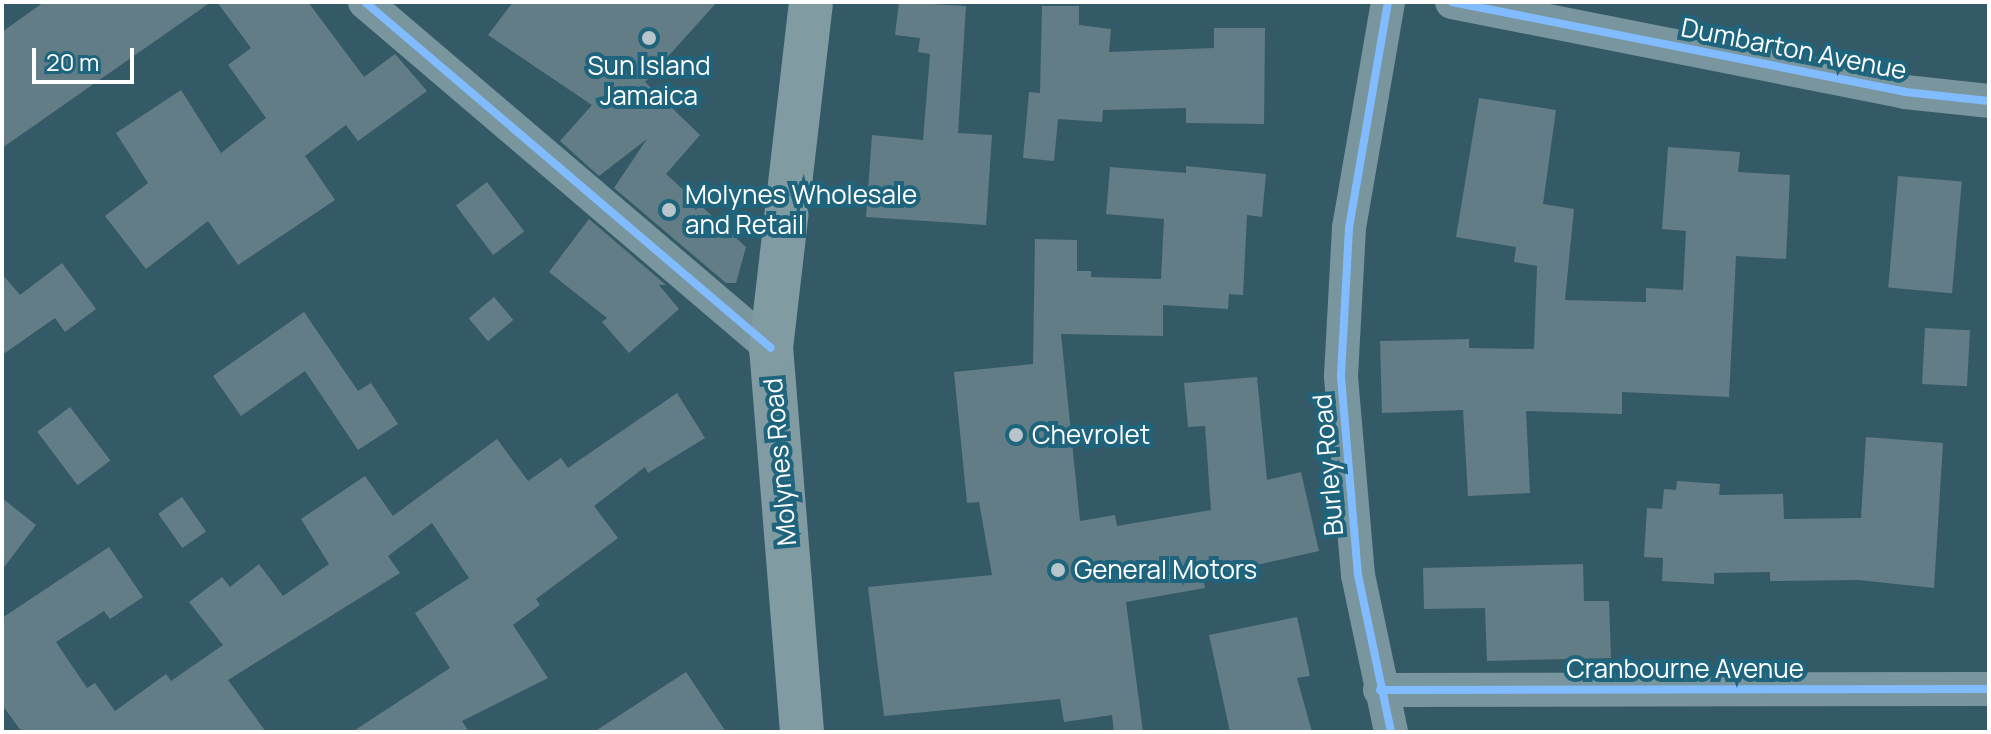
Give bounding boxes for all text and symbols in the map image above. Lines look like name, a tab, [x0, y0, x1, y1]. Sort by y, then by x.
street label: Dumbarton Avenue	[1679, 12, 1909, 86]
marker: Sun Island Jamaica	[640, 29, 658, 47]
scale bar	[36, 32, 138, 82]
text: 20 m	[46, 45, 99, 78]
place label: Sun Island Jamaica	[587, 50, 711, 112]
place label: Molynes Wholesale and Retail	[685, 179, 917, 240]
marker: Molynes Wholesale and Retail	[660, 201, 678, 219]
street label: Molynes Road	[757, 377, 803, 547]
street label: Burley Road	[1306, 393, 1350, 537]
place label: Chevrolet	[1032, 419, 1150, 451]
marker: Chevrolet	[1007, 426, 1025, 444]
place label: General Motors	[1074, 554, 1257, 586]
marker: General Motors	[1049, 561, 1067, 579]
street label: Cranbourne Avenue	[1566, 653, 1804, 685]

